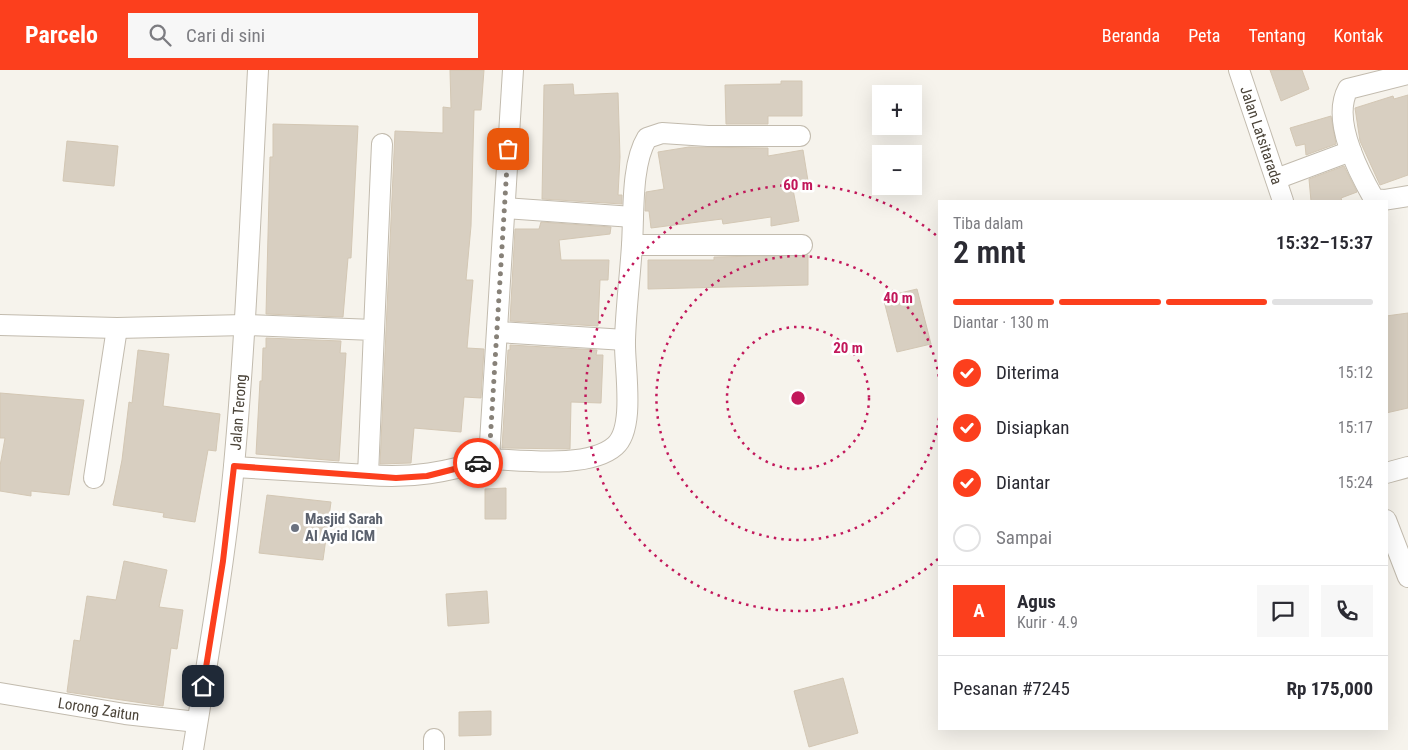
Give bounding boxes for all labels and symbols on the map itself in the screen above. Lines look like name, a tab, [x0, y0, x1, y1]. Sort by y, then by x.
street label: Jalan Latsitarada	[1236, 84, 1286, 187]
pin	[487, 128, 529, 170]
text: 60 m	[783, 176, 813, 194]
text: 40 m	[883, 289, 913, 307]
text: 20 m	[833, 339, 863, 357]
street label: Jalan Terong	[226, 374, 250, 451]
centre of rings	[789, 389, 807, 407]
courier	[453, 438, 503, 488]
place label: Masjid Sarah Al Ayid ICM	[305, 510, 383, 545]
marker: Masjid Sarah Al Ayid ICM	[289, 522, 301, 534]
pin	[182, 665, 224, 707]
street label: Lorong Zaitun	[57, 694, 140, 725]

